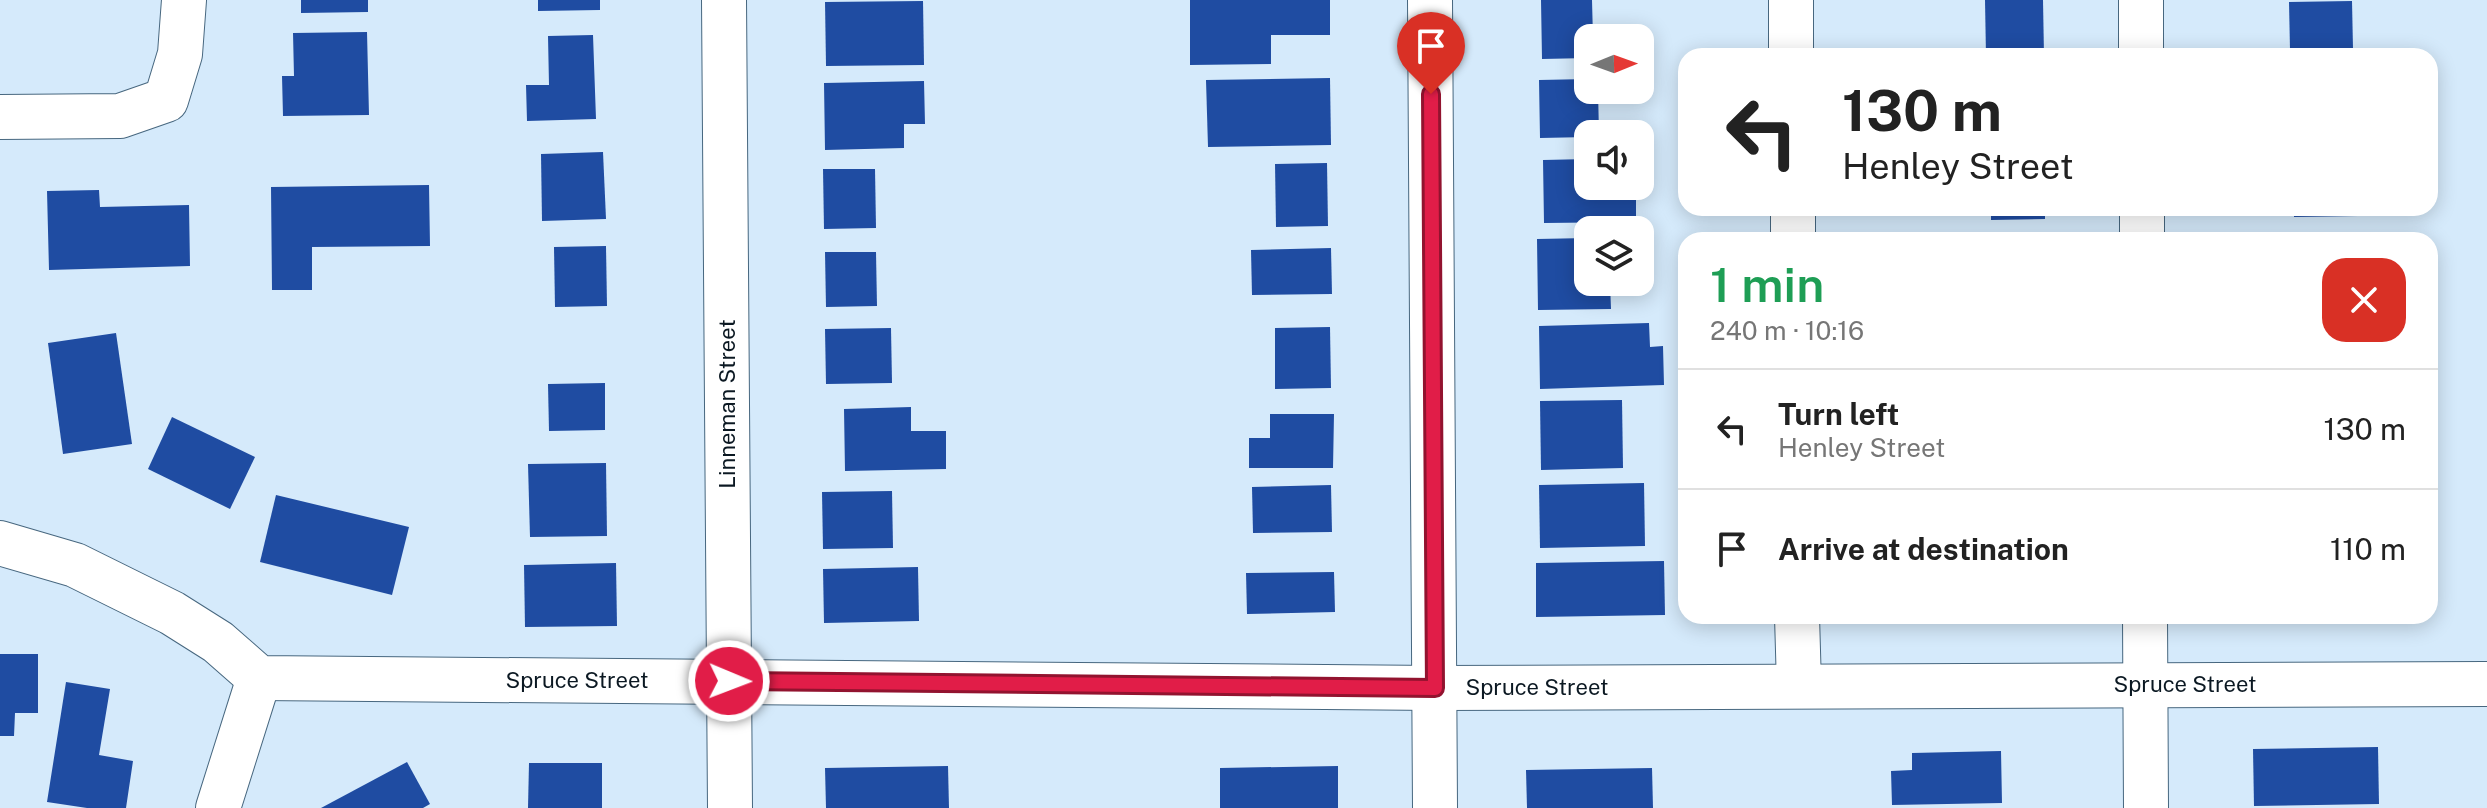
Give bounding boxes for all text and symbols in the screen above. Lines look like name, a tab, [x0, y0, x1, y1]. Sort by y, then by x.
pin	[1397, 12, 1465, 94]
icon: arrive	[1409, 24, 1453, 68]
north arrow	[1574, 24, 1654, 104]
map controls	[1574, 24, 1654, 296]
text: 130 m	[1842, 78, 2002, 144]
icon: left	[1710, 80, 1814, 184]
button: sound	[1574, 120, 1654, 200]
text: Henley Street	[1842, 145, 2074, 187]
button: layers	[1574, 216, 1654, 296]
text: 1 min	[1710, 256, 1824, 313]
button: close	[2322, 258, 2406, 342]
text: 240 m · 10:16	[1710, 315, 1864, 346]
street label: Linneman Street	[714, 319, 740, 489]
text: Turn left	[1778, 396, 1899, 432]
icon: left	[1710, 407, 1754, 451]
text: 130 m	[2323, 411, 2406, 447]
text: Henley Street	[1778, 432, 1945, 463]
icon: arrive	[1710, 527, 1754, 571]
text: Arrive at destination	[1778, 531, 2069, 567]
text: 110 m	[2330, 531, 2406, 567]
position arrow	[687, 639, 771, 723]
street label: Spruce Street	[505, 667, 649, 693]
street label: Spruce Street	[2113, 671, 2257, 697]
street label: Spruce Street	[1465, 674, 1609, 700]

